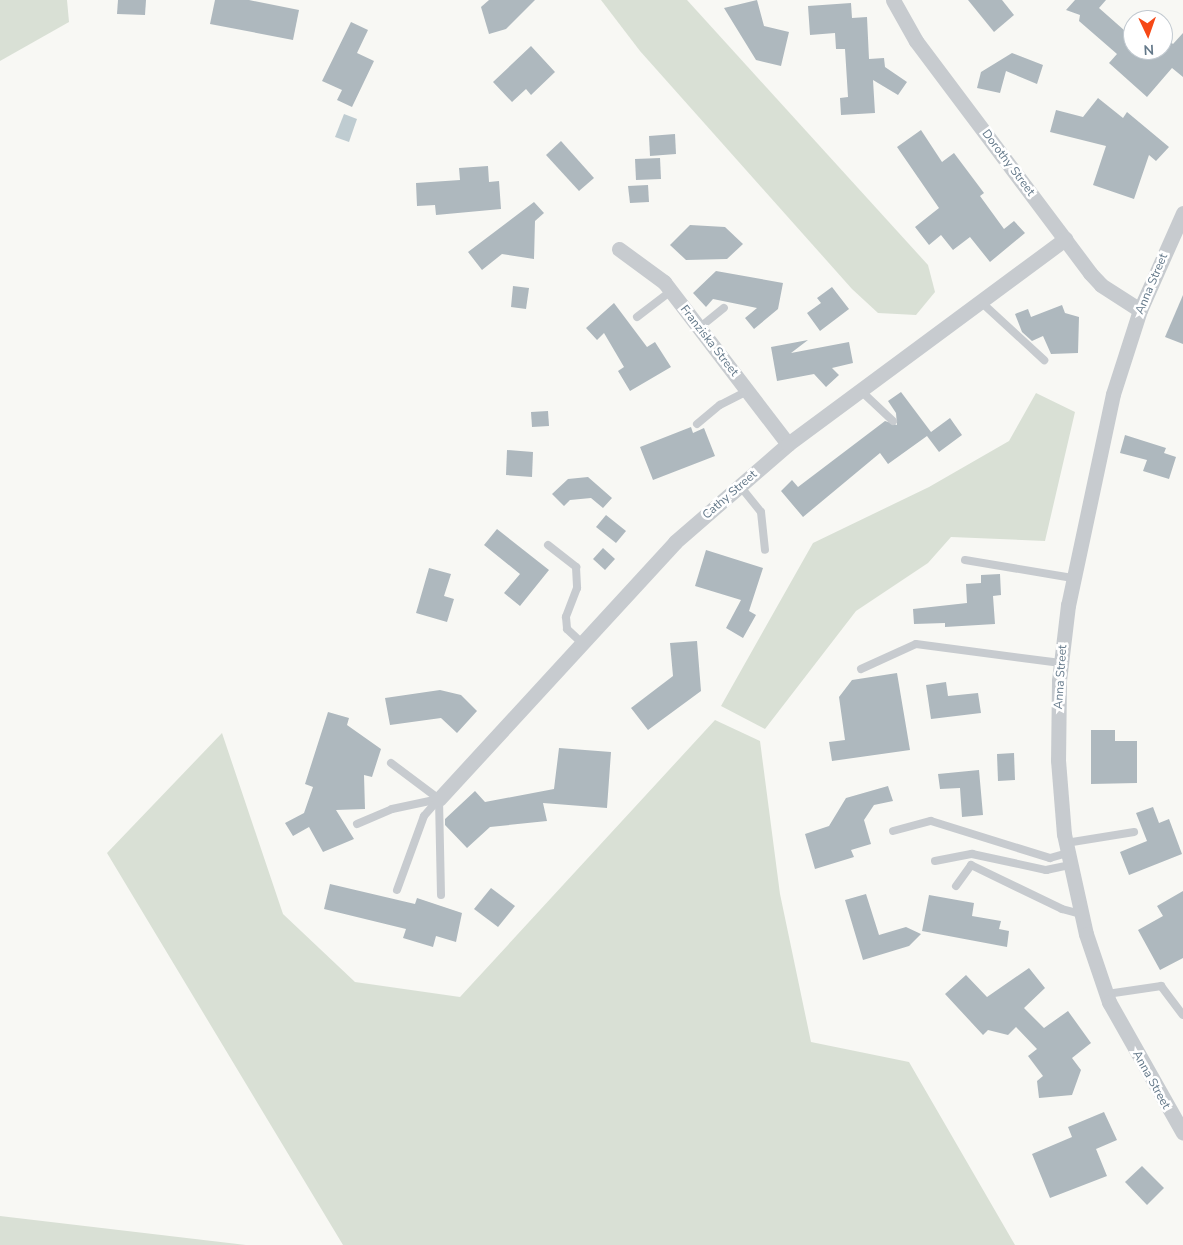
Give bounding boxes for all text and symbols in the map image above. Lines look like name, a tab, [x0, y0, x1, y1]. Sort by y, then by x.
north arrow	[1123, 10, 1173, 60]
text: N	[1143, 40, 1154, 59]
street label: Dorothy Street	[978, 127, 1038, 199]
street label: Anna Street	[1133, 251, 1171, 317]
street label: Franziska Street	[677, 303, 741, 379]
street label: Cathy Street	[700, 468, 760, 522]
street label: Anna Street	[1052, 644, 1070, 710]
street label: Anna Street	[1129, 1048, 1173, 1112]

